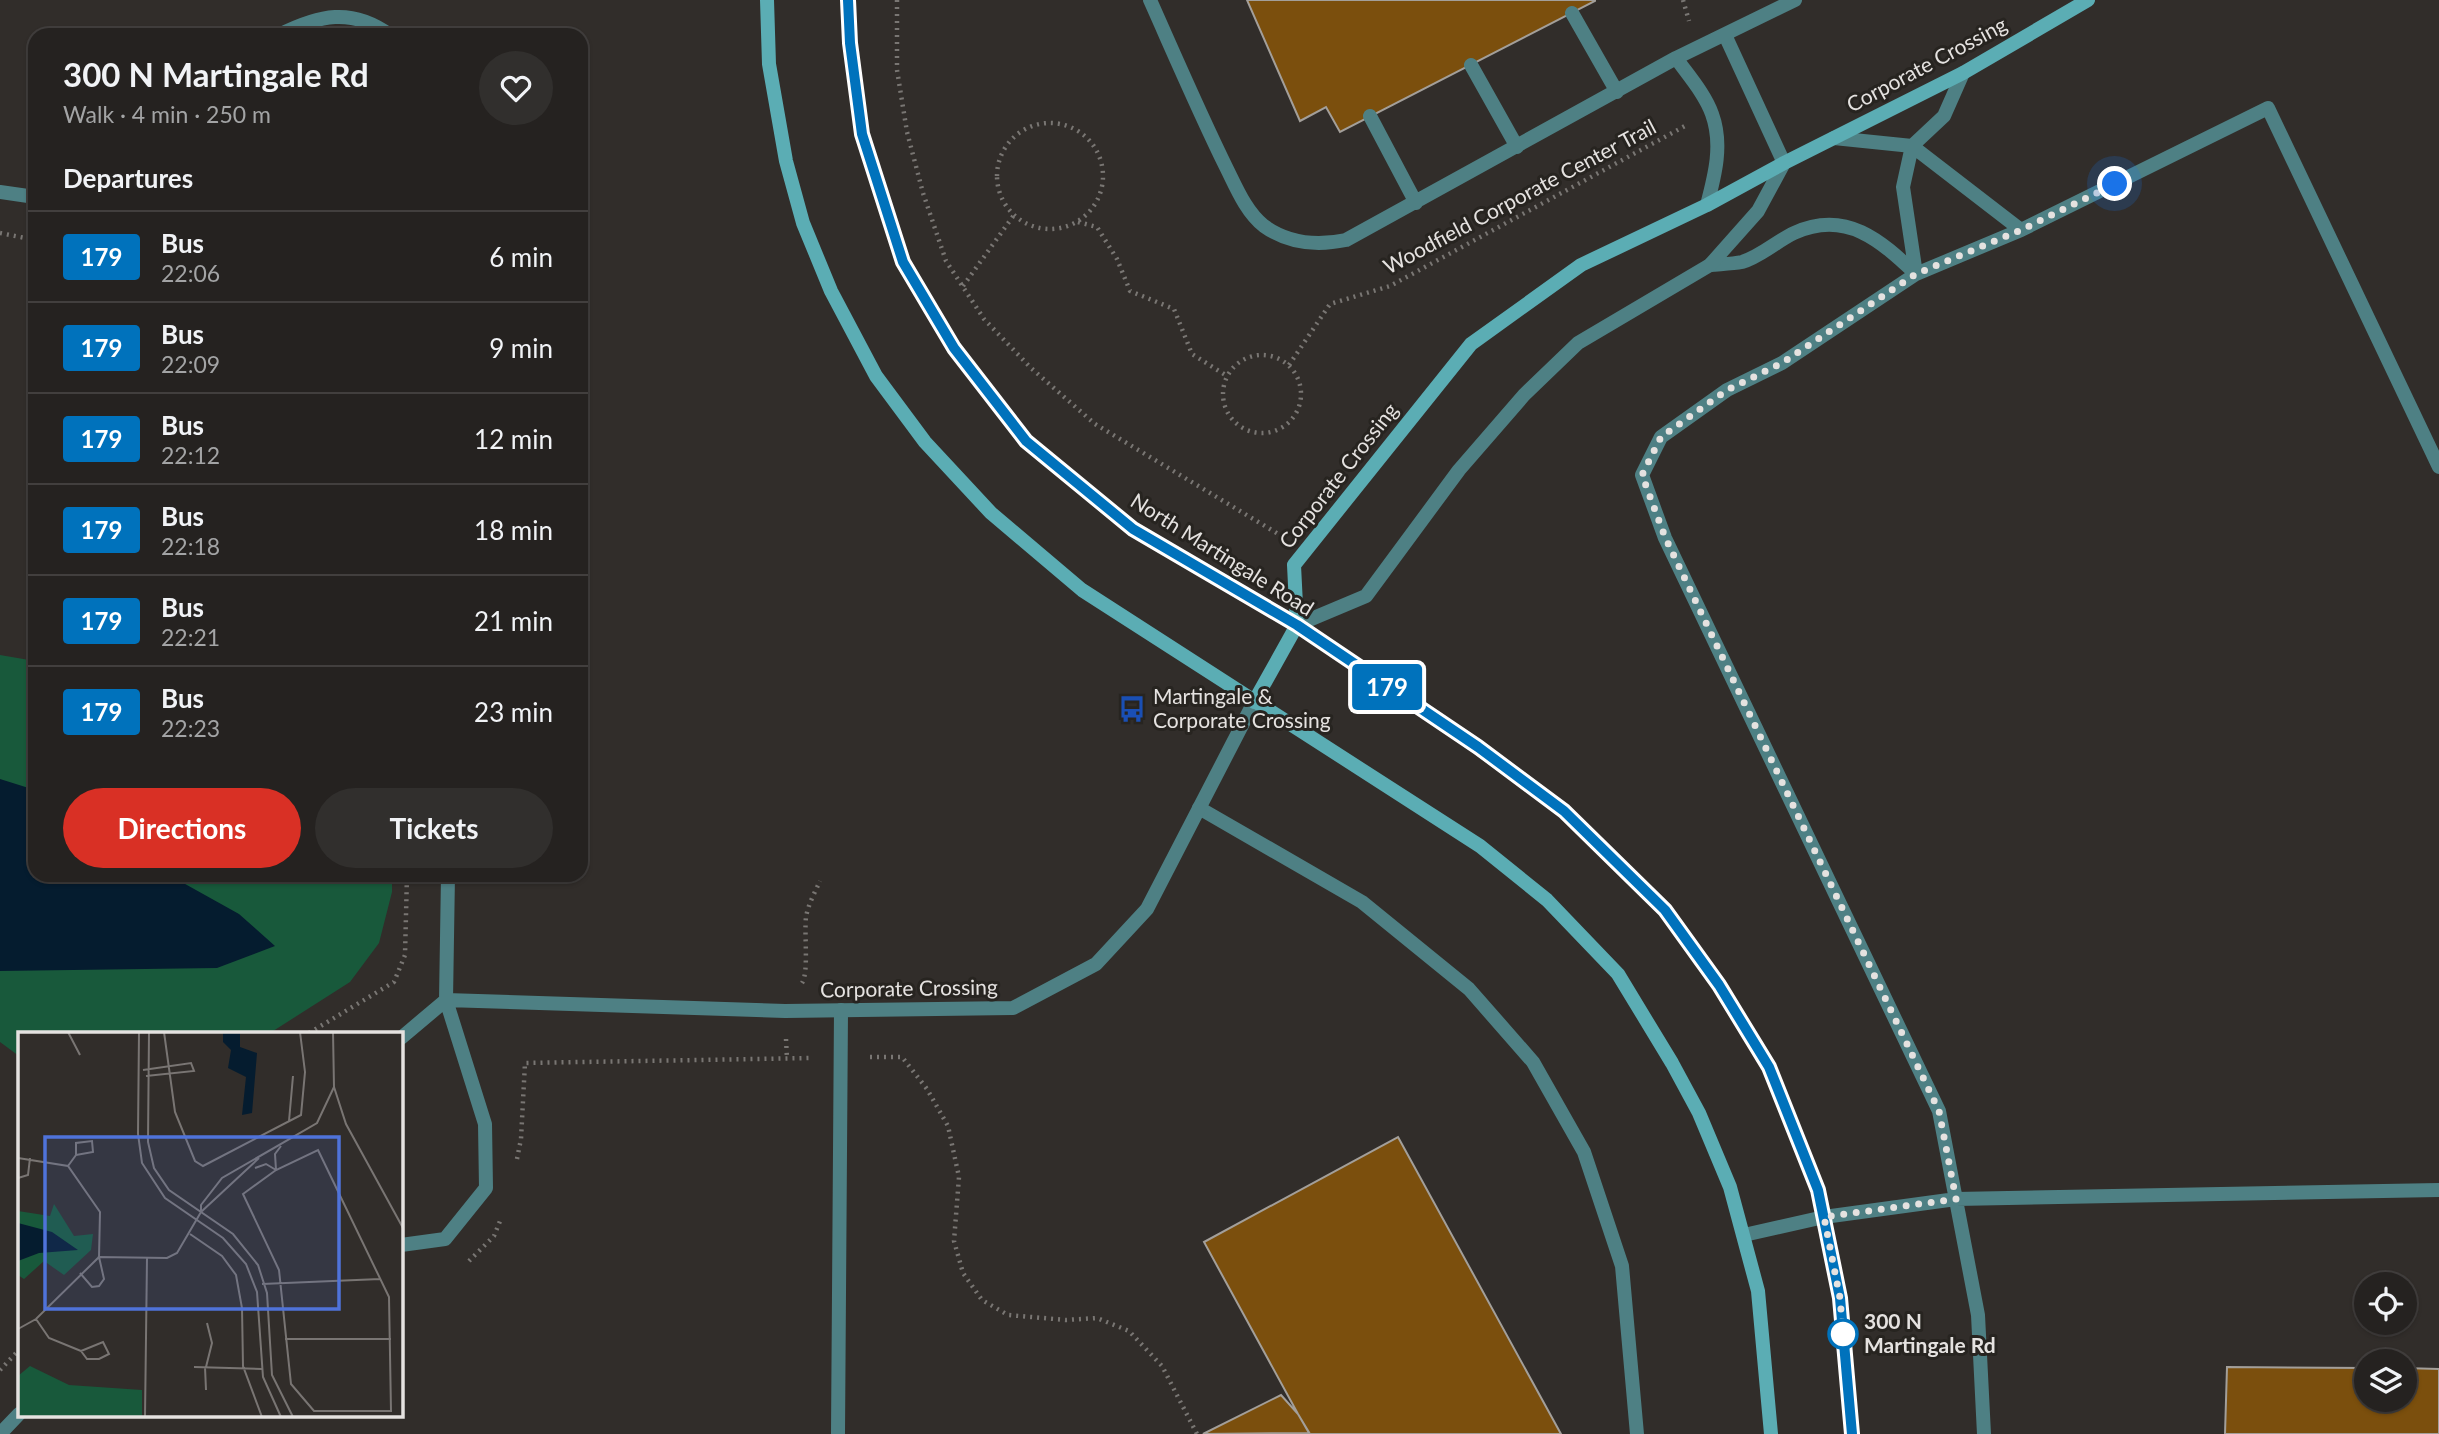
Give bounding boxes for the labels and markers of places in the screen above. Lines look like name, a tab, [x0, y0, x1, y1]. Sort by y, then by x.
place label: Martingale & Corporate Crossing	[1153, 683, 1331, 732]
bus stop icon: Martingale & Corporate Crossing	[1117, 694, 1147, 724]
place label: 300 N Martingale Rd	[1864, 1308, 1996, 1357]
marker: 300 N Martingale Rd	[1828, 1319, 1858, 1349]

